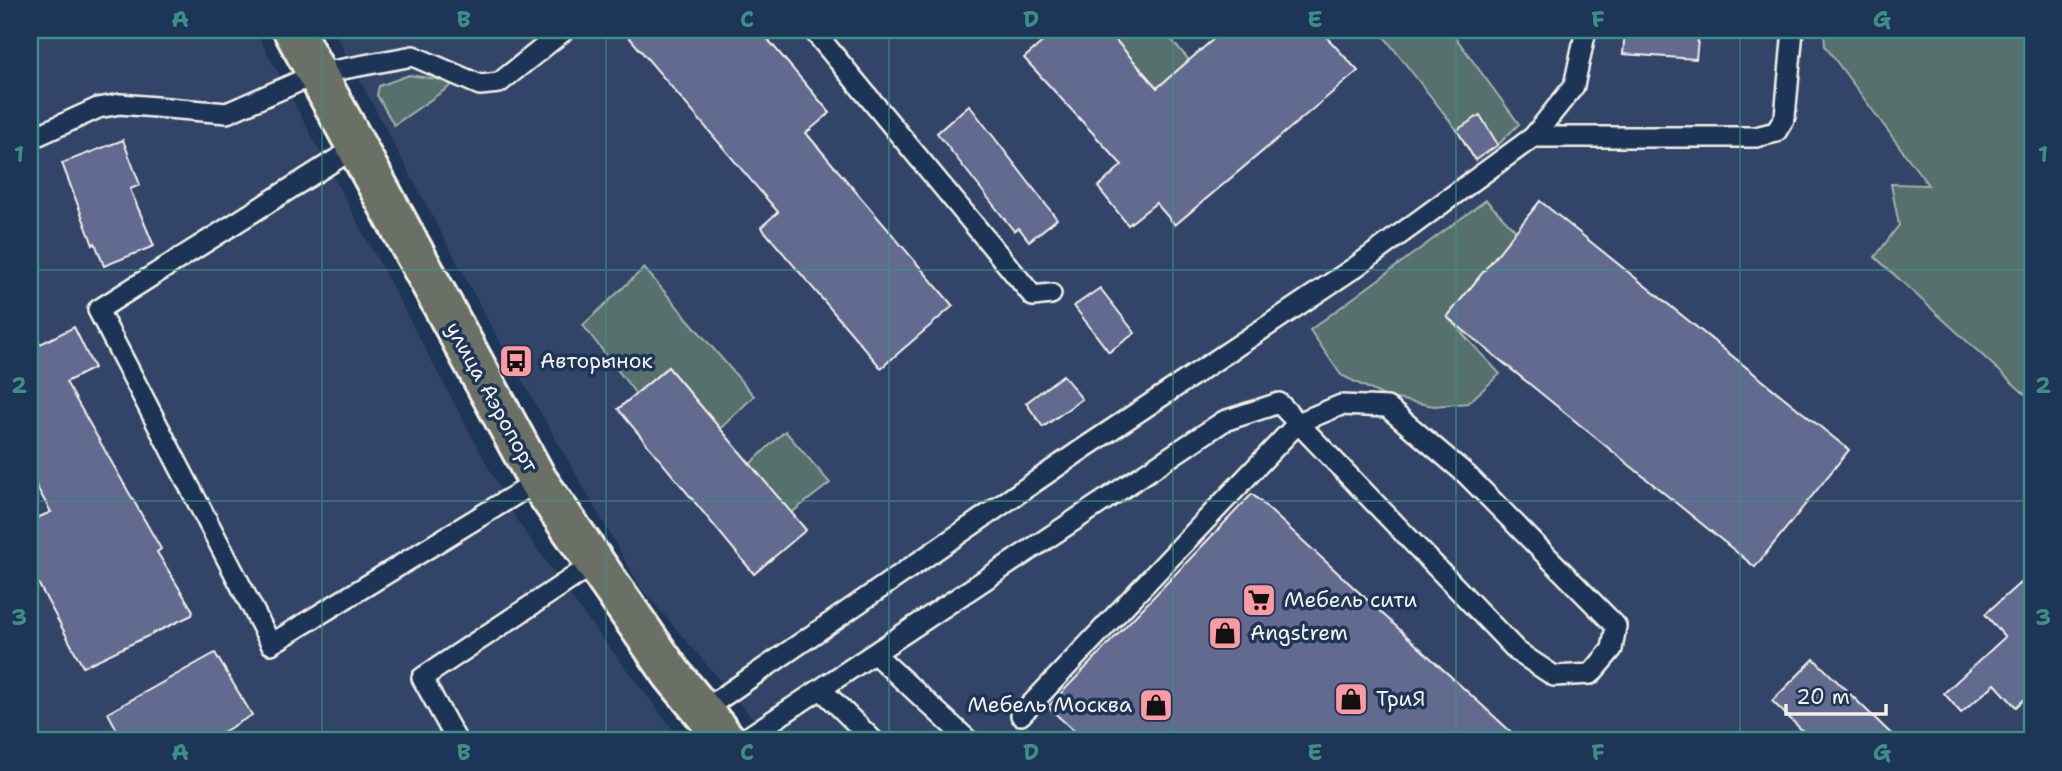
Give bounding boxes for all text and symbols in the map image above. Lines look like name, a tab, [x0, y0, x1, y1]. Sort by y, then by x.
text: A	[171, 4, 189, 34]
text: B	[457, 4, 471, 34]
text: C	[740, 4, 754, 34]
text: D	[1023, 4, 1039, 34]
text: E	[1307, 4, 1323, 34]
text: F	[1591, 4, 1605, 34]
text: G	[1873, 4, 1892, 34]
text: 1	[14, 139, 24, 169]
text: 1	[2038, 139, 2048, 169]
street label: улица Аэропорт	[439, 317, 545, 477]
bus stop icon: Авторынок	[497, 342, 535, 380]
place label: Авторынок	[540, 347, 653, 375]
text: 2	[11, 370, 27, 400]
text: 2	[2035, 370, 2051, 400]
supermarket icon: Мебель сити	[1240, 581, 1278, 619]
place label: Мебель сити	[1284, 586, 1417, 614]
text: 3	[11, 602, 27, 632]
text: 3	[2035, 602, 2051, 632]
shop icon: Angstrem	[1206, 614, 1244, 652]
place label: Angstrem	[1250, 619, 1348, 647]
scale bar	[1786, 673, 1885, 717]
shop icon: ТриЯ	[1332, 680, 1370, 718]
text: 20 m	[1796, 683, 1850, 711]
place label: ТриЯ	[1376, 685, 1425, 713]
shop icon: Мебель Москва	[1137, 686, 1175, 724]
place label: Мебель Москва	[967, 691, 1132, 719]
text: A	[171, 737, 189, 767]
text: B	[457, 737, 471, 767]
text: C	[740, 737, 754, 767]
text: D	[1023, 737, 1039, 767]
text: E	[1307, 737, 1323, 767]
text: F	[1591, 737, 1605, 767]
text: G	[1873, 737, 1892, 767]

